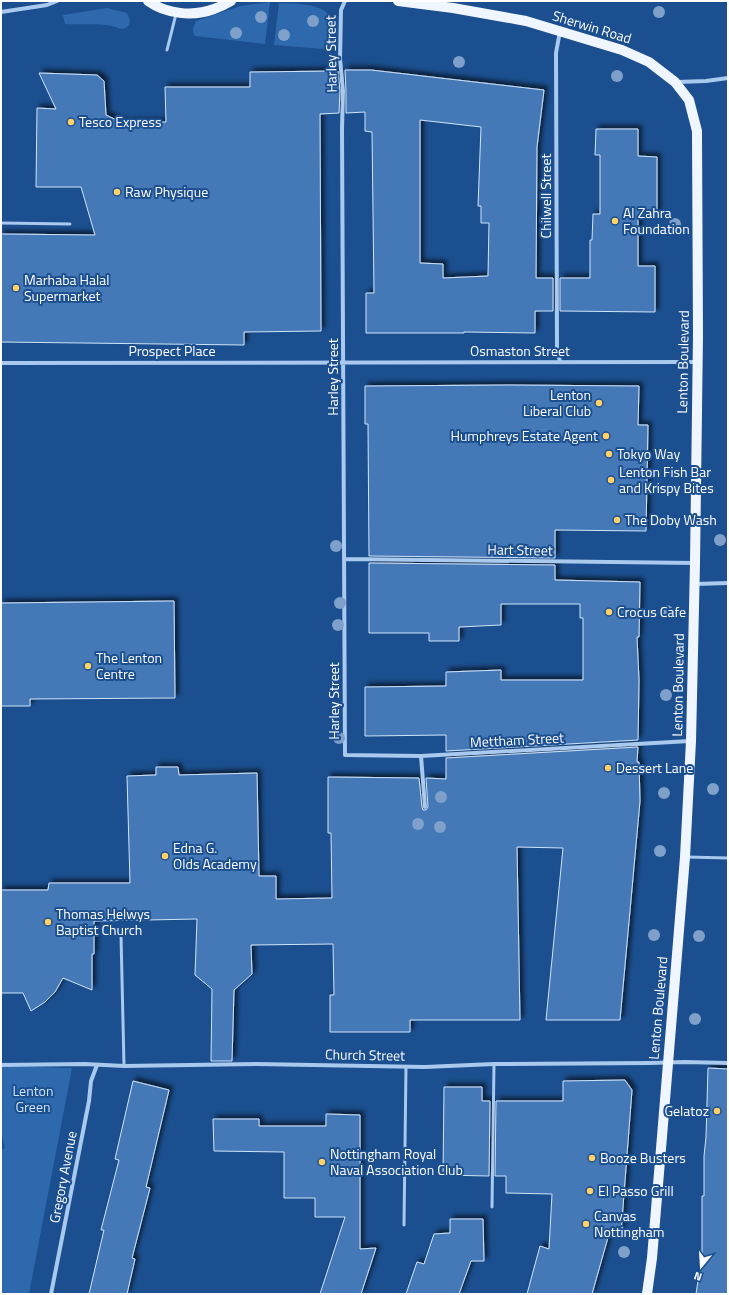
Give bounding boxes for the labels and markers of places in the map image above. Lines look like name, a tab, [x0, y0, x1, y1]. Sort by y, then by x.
place label: Tesco Express	[79, 111, 161, 132]
marker: Tesco Express	[66, 117, 76, 127]
place label: Raw Physique	[125, 181, 208, 202]
marker: Raw Physique	[112, 187, 122, 197]
place label: Al Zahra Foundation	[623, 202, 690, 239]
marker: Al Zahra Foundation	[610, 216, 620, 226]
place label: Marhaba Halal Supermarket	[24, 269, 110, 306]
marker: Marhaba Halal Supermarket	[11, 283, 21, 293]
place label: Lenton Liberal Club	[523, 384, 591, 421]
marker: Lenton Liberal Club	[594, 398, 604, 408]
place label: Humphreys Estate Agent	[450, 425, 598, 446]
marker: Humphreys Estate Agent	[601, 431, 611, 441]
place label: Tokyo Way	[617, 443, 680, 464]
marker: Tokyo Way	[604, 449, 614, 459]
place label: Lenton Fish Bar and Krispy Bites	[619, 461, 714, 498]
marker: Lenton Fish Bar and Krispy Bites	[606, 475, 616, 485]
place label: The Doby Wash	[625, 509, 717, 530]
marker: The Doby Wash	[612, 515, 622, 525]
place label: Crocus Cafe	[617, 601, 686, 622]
marker: Crocus Cafe	[604, 607, 614, 617]
place label: The Lenton Centre	[96, 647, 162, 684]
marker: The Lenton Centre	[83, 661, 93, 671]
place label: Dessert Lane	[616, 757, 693, 778]
marker: Dessert Lane	[603, 763, 613, 773]
place label: Edna G. Olds Academy	[173, 837, 257, 874]
marker: Edna G. Olds Academy	[160, 851, 170, 861]
place label: Thomas Helwys Baptist Church	[56, 903, 150, 940]
marker: Thomas Helwys Baptist Church	[43, 917, 53, 927]
place label: Gelatoz	[664, 1100, 709, 1121]
marker: Gelatoz	[712, 1106, 722, 1116]
place label: Nottingham Royal Naval Association Club	[330, 1143, 463, 1180]
place label: Booze Busters	[600, 1147, 686, 1168]
marker: Booze Busters	[587, 1153, 597, 1163]
marker: Nottingham Royal Naval Association Club	[317, 1157, 327, 1167]
place label: El Passo Grill	[598, 1180, 674, 1201]
marker: El Passo Grill	[585, 1186, 595, 1196]
place label: Canvas Nottingham	[594, 1205, 665, 1242]
marker: Canvas Nottingham	[581, 1219, 591, 1229]

